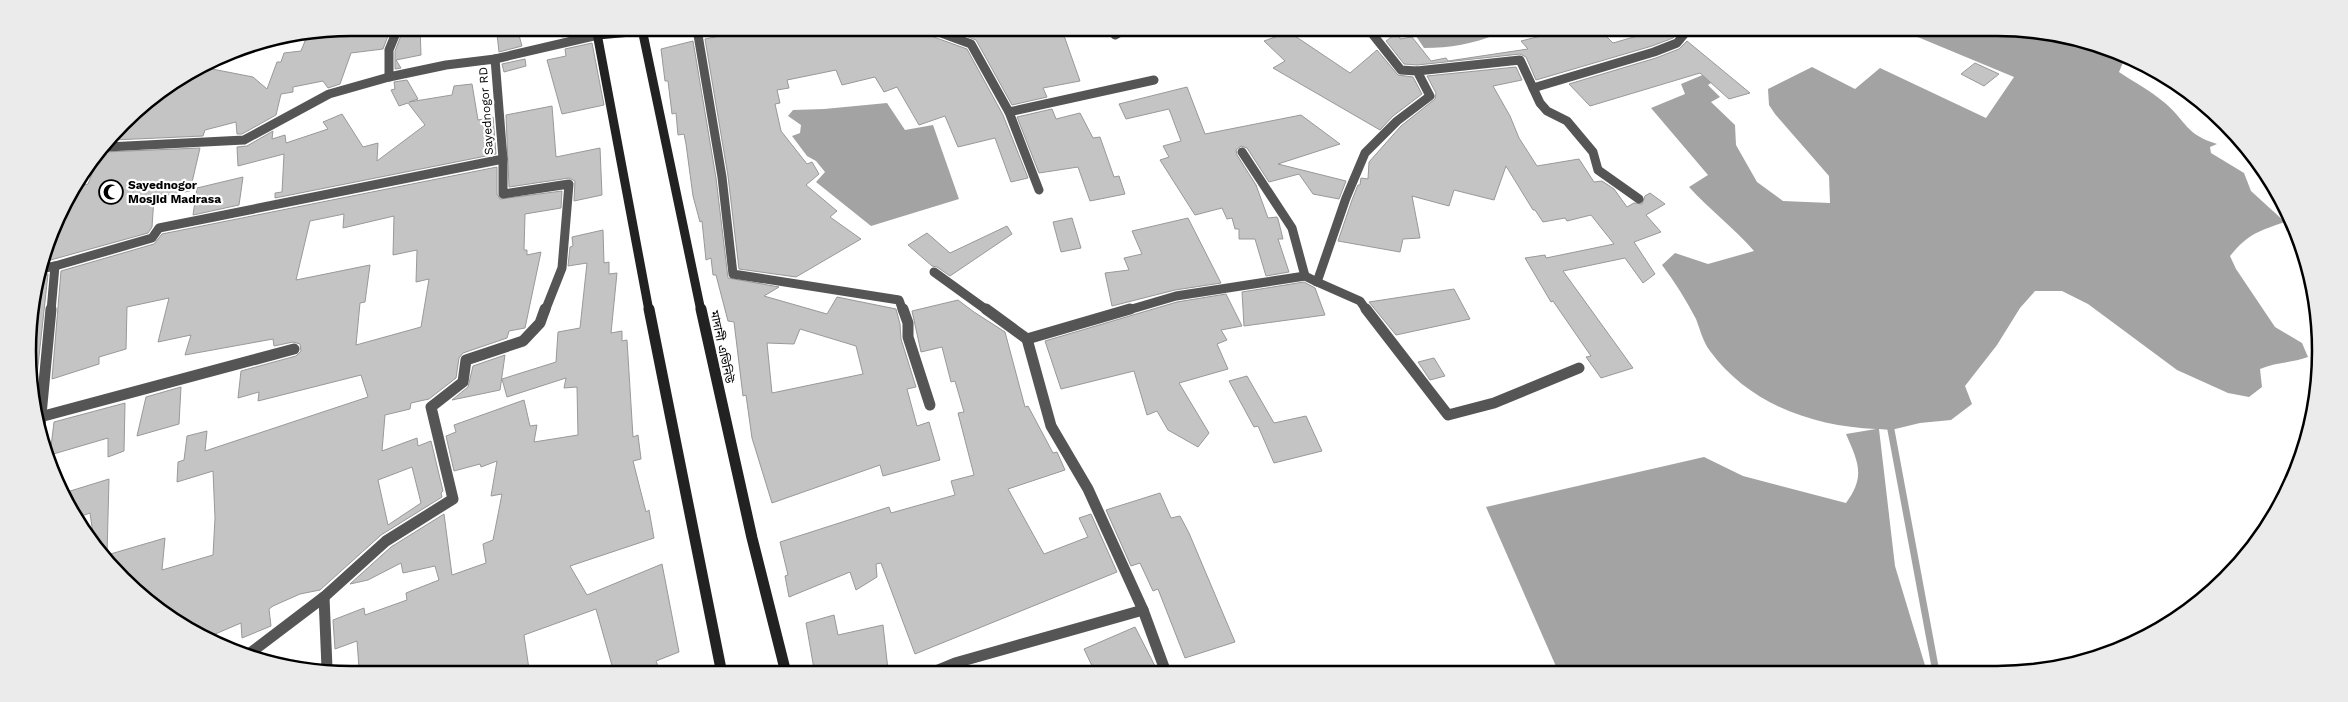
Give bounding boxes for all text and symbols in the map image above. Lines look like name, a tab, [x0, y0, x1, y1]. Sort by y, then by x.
street label: Sayednogor RD	[476, 67, 496, 155]
place label: Sayednogor Mosjid Madrasa	[128, 178, 221, 206]
mosque icon: Sayednogor Mosjid Madrasa	[98, 179, 124, 205]
street label: মাদানী এভিনিউ	[707, 308, 738, 385]

